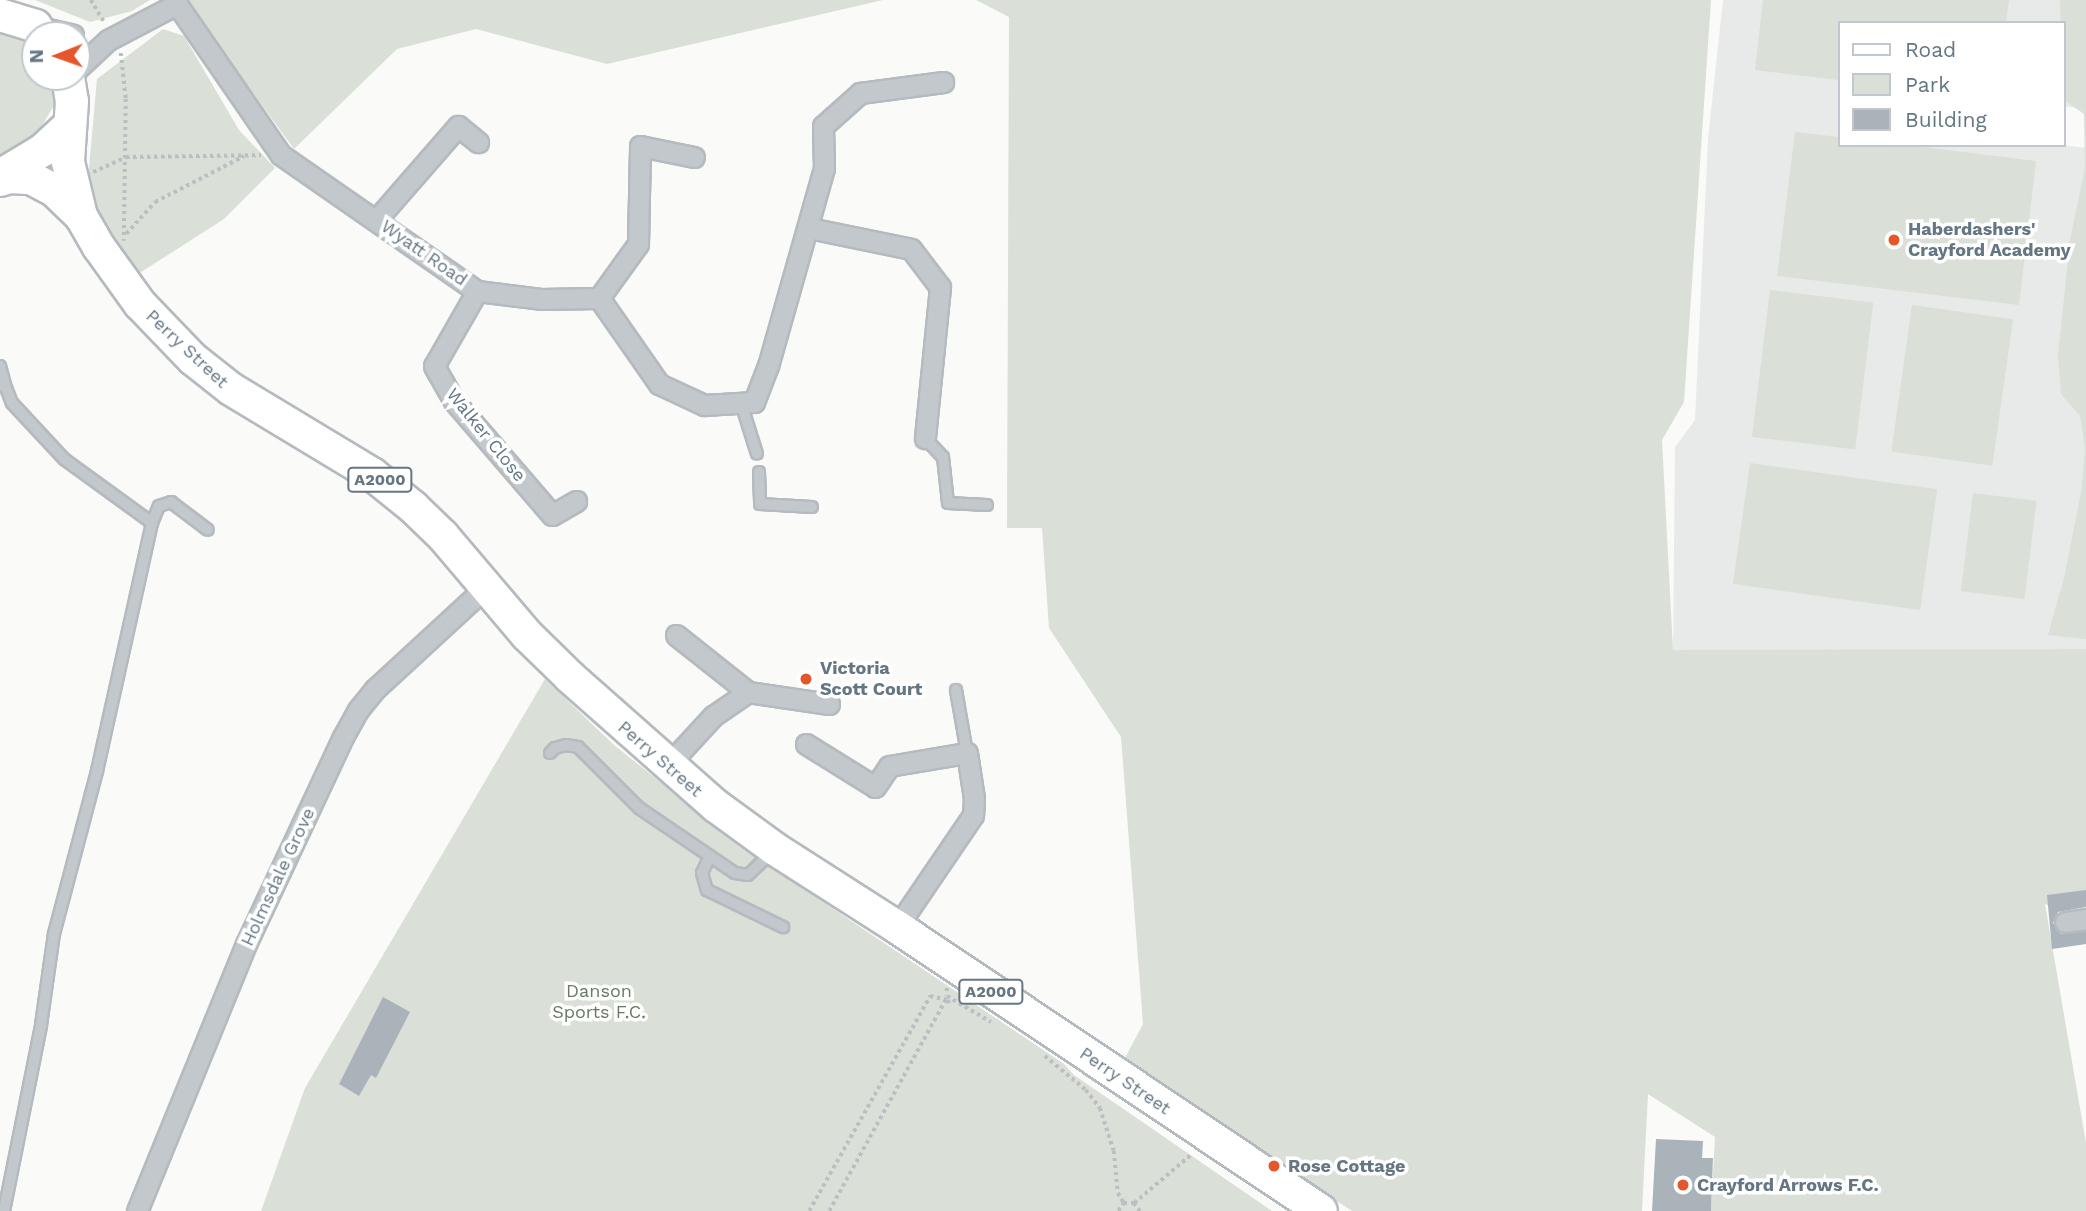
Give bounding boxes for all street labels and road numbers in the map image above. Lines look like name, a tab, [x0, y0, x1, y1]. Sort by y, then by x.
street label: Wyatt Road	[377, 215, 471, 291]
street label: Perry Street	[141, 305, 233, 393]
street label: Walker Close	[442, 384, 530, 486]
road number: A2000	[347, 467, 413, 492]
street label: Perry Street	[613, 716, 707, 802]
street label: Holmsdale Grove	[236, 804, 320, 950]
road number: A2000	[958, 980, 1024, 1004]
street label: Perry Street	[1075, 1043, 1175, 1119]

